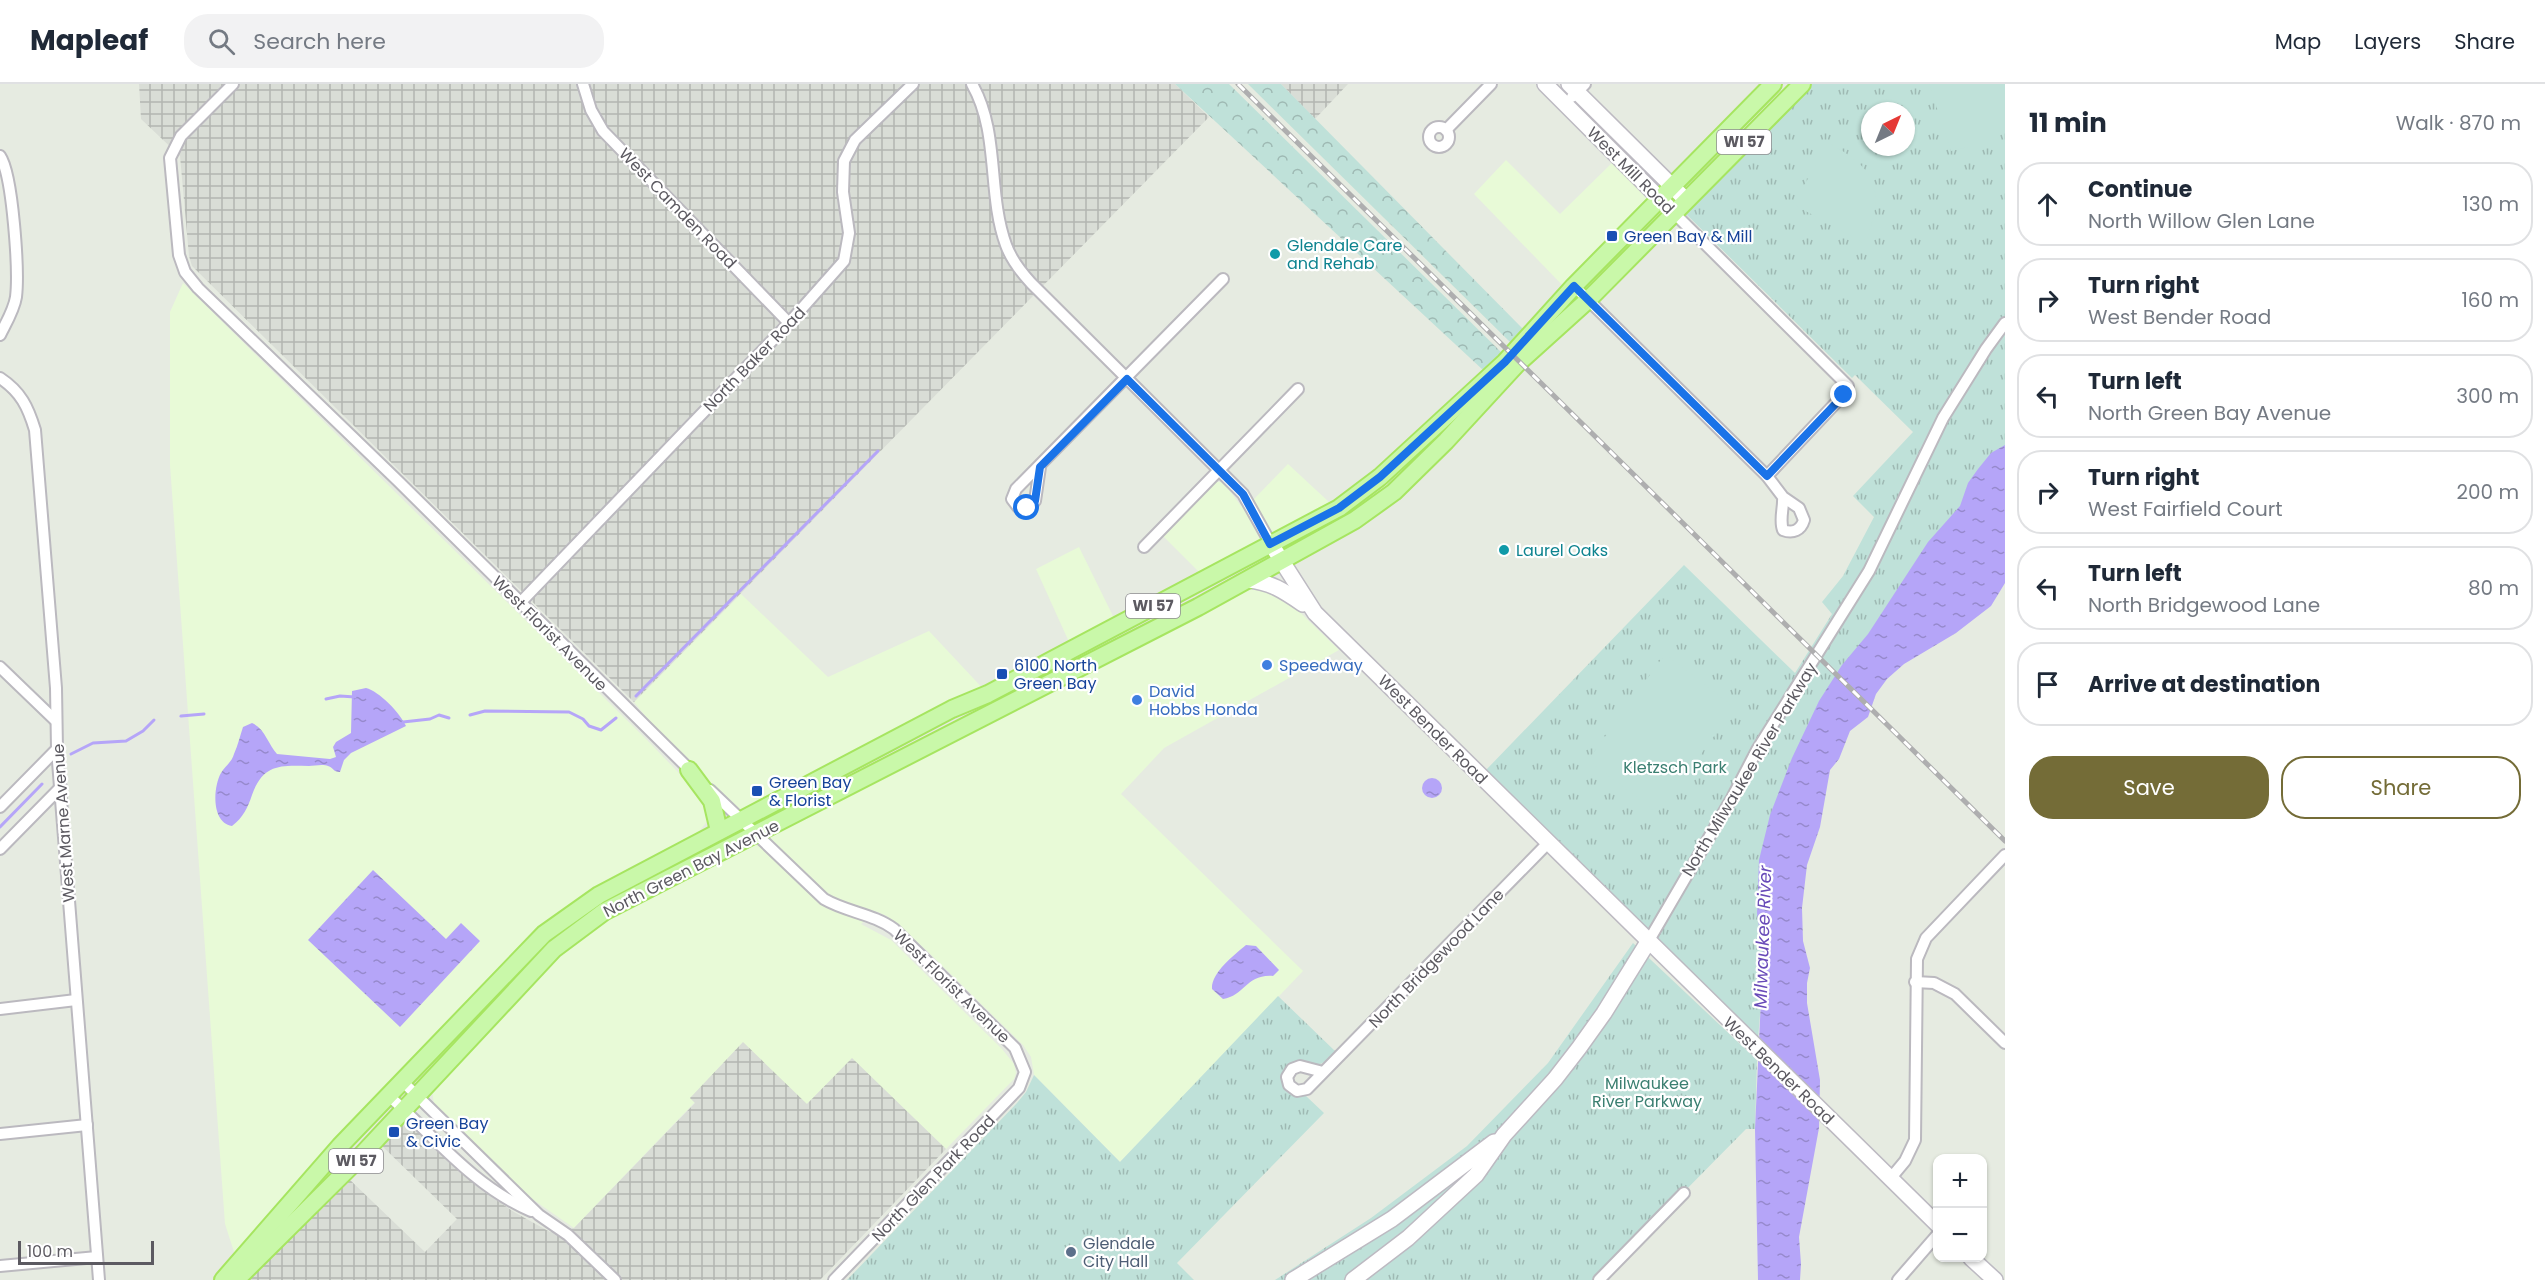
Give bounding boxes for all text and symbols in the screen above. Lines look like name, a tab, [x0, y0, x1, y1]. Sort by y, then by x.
search box	[184, 14, 604, 68]
text: Mapleaf	[30, 21, 148, 60]
icon: search	[205, 25, 238, 58]
text: Search here	[253, 26, 386, 57]
text: Map	[2275, 27, 2321, 56]
text: Layers	[2354, 27, 2421, 56]
text: Share	[2454, 27, 2515, 56]
north arrow	[1861, 102, 1915, 156]
text: 11 min	[2029, 105, 2107, 141]
text: Walk · 870 m	[2396, 109, 2521, 137]
street label: West Mill Road	[1582, 121, 1680, 219]
road number: WI 57	[1717, 130, 1771, 154]
street label: West Camden Road	[614, 143, 742, 274]
text: Continue	[2088, 174, 2192, 205]
icon: ahead	[2031, 188, 2064, 221]
text: 130 m	[2462, 190, 2519, 218]
text: North Willow Glen Lane	[2088, 207, 2315, 235]
place label: Green Bay & Mill	[1624, 225, 1752, 248]
marker: Green Bay & Mill	[1605, 229, 1619, 243]
place label: Glendale Care and Rehab	[1287, 234, 1402, 275]
marker: Glendale Care and Rehab	[1268, 247, 1282, 261]
text: Turn right	[2088, 270, 2199, 301]
icon: right	[2031, 284, 2064, 317]
text: 160 m	[2461, 286, 2519, 314]
street label: North Baker Road	[698, 302, 811, 417]
text: West Bender Road	[2088, 303, 2271, 331]
text: Turn left	[2088, 366, 2182, 397]
icon: left	[2031, 380, 2064, 413]
route end	[1830, 381, 1856, 407]
text: 300 m	[2456, 382, 2519, 410]
text: North Green Bay Avenue	[2088, 399, 2331, 427]
text: Turn right	[2088, 462, 2199, 493]
icon: right	[2031, 476, 2064, 509]
text: 200 m	[2456, 478, 2519, 506]
route start	[1013, 494, 1039, 520]
text: West Fairfield Court	[2088, 495, 2282, 523]
place label: Laurel Oaks	[1516, 539, 1608, 562]
marker: Laurel Oaks	[1497, 543, 1511, 557]
text: Turn left	[2088, 558, 2182, 589]
street label: West Florist Avenue	[487, 571, 613, 696]
icon: left	[2031, 572, 2064, 605]
text: 80 m	[2468, 574, 2519, 602]
text: North Bridgewood Lane	[2088, 591, 2320, 619]
road number: WI 57	[1126, 594, 1180, 618]
place label: 6100 North Green Bay	[1014, 654, 1097, 695]
place label: Speedway	[1279, 654, 1363, 677]
marker: Speedway	[1260, 658, 1274, 672]
street label: North Milwaukee River Parkway	[1676, 658, 1823, 881]
marker: 6100 North Green Bay	[995, 667, 1009, 681]
icon: arrive	[2031, 668, 2064, 701]
street label: West Bender Road	[1373, 669, 1493, 789]
text: Arrive at destination	[2088, 669, 2320, 700]
place label: David Hobbs Honda	[1149, 680, 1258, 721]
marker: David Hobbs Honda	[1130, 693, 1144, 707]
street label: West Marne Avenue	[46, 743, 81, 903]
park label: Kletzsch Park	[1623, 756, 1727, 779]
button: Save	[2029, 756, 2269, 819]
button: Share	[2281, 756, 2521, 819]
place label: Green Bay & Florist	[769, 771, 851, 812]
marker: Green Bay & Florist	[750, 784, 764, 798]
street label: North Green Bay Avenue	[599, 814, 783, 923]
water label: Milwaukee River	[1748, 864, 1778, 1009]
street label: North Bridgewood Lane	[1364, 884, 1509, 1033]
street label: West Florist Avenue	[888, 924, 1015, 1048]
street label: West Bender Road	[1718, 1011, 1839, 1130]
park label: Milwaukee River Parkway	[1592, 1072, 1702, 1113]
street label: North Glen Park Road	[866, 1110, 1000, 1247]
place label: Green Bay & Civic	[406, 1112, 488, 1153]
marker: Green Bay & Civic	[387, 1125, 401, 1139]
road number: WI 57	[329, 1149, 383, 1173]
map controls	[1933, 1154, 1987, 1262]
button: +	[1933, 1154, 1987, 1208]
button: −	[1933, 1208, 1987, 1262]
place label: Glendale City Hall	[1083, 1232, 1155, 1273]
scale bar	[18, 1238, 154, 1266]
text: 100 m	[27, 1240, 73, 1263]
marker: Glendale City Hall	[1064, 1245, 1078, 1259]

